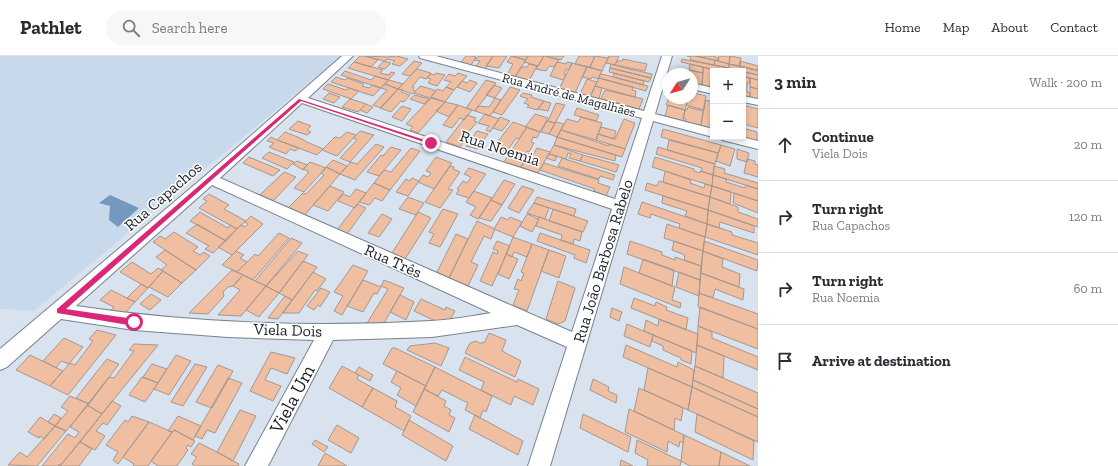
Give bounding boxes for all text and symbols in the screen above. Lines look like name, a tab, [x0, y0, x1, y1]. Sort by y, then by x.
search box	[106, 10, 386, 46]
text: Pathlet	[20, 16, 82, 39]
icon: search	[120, 17, 142, 39]
text: Search here	[152, 19, 228, 37]
text: Home	[885, 19, 921, 36]
text: Map	[943, 19, 969, 36]
text: About	[991, 19, 1028, 36]
text: Contact	[1050, 19, 1098, 36]
north arrow	[662, 68, 698, 104]
map controls	[710, 68, 746, 140]
button: +	[710, 68, 746, 104]
street label: Rua André de Magalhães	[501, 70, 638, 120]
text: 3 min	[774, 72, 816, 92]
text: Walk · 200 m	[1029, 75, 1102, 90]
button: −	[710, 104, 746, 140]
street label: Rua Noemia	[457, 126, 543, 170]
text: Continue	[812, 128, 874, 146]
route end	[422, 134, 440, 152]
icon: ahead	[774, 134, 796, 156]
text: 20 m	[1074, 137, 1102, 152]
text: Viela Dois	[812, 146, 868, 161]
street label: Rua Capachos	[120, 157, 206, 235]
street label: Rua João Barbosa Rabelo	[569, 177, 637, 345]
text: Turn right	[812, 200, 883, 218]
icon: right	[774, 206, 796, 228]
text: 120 m	[1069, 209, 1102, 224]
text: Rua Capachos	[812, 218, 890, 233]
street label: Rua Três	[361, 240, 425, 282]
text: Turn right	[812, 272, 883, 290]
icon: right	[774, 278, 796, 300]
text: 60 m	[1073, 281, 1102, 296]
text: Rua Noemia	[812, 290, 880, 305]
route start	[125, 313, 143, 331]
street label: Viela Dois	[252, 319, 323, 341]
icon: arrive	[774, 350, 796, 372]
text: Arrive at destination	[812, 352, 951, 370]
street label: Viela Um	[264, 360, 320, 438]

